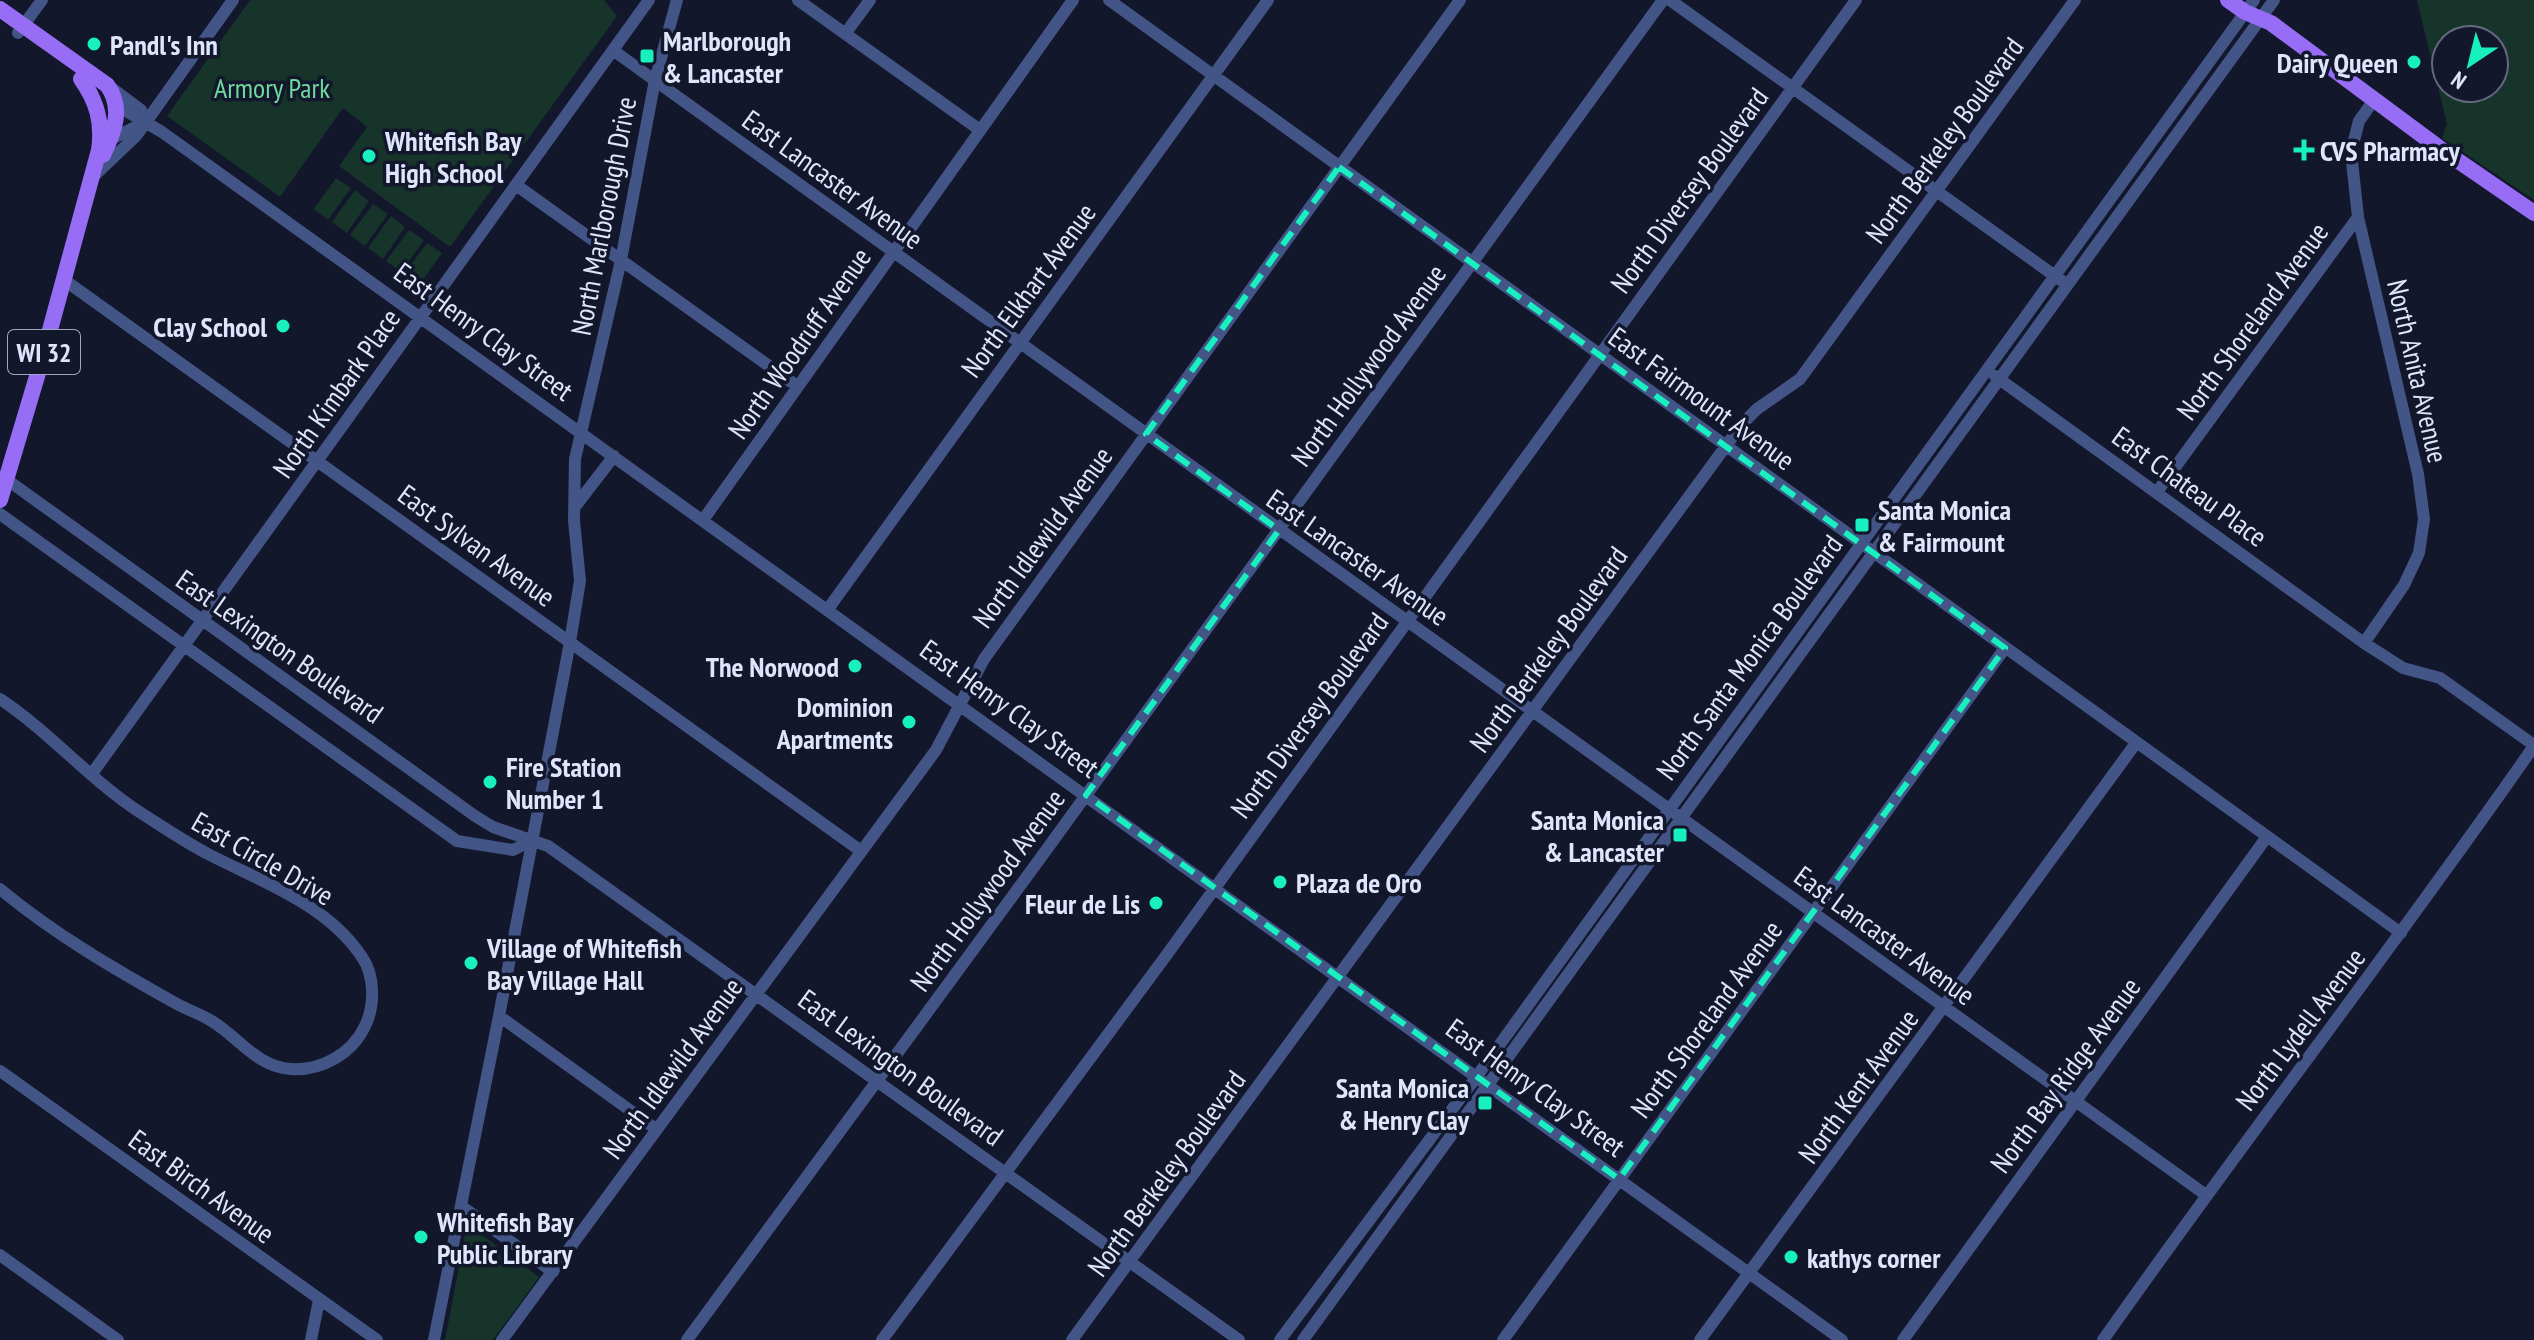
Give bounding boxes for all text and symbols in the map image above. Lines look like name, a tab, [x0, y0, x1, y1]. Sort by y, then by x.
place label: Marlborough & Lancaster	[663, 22, 791, 91]
north arrow	[2430, 24, 2510, 104]
place label: Pandl's Inn	[110, 26, 218, 63]
street label: North Berkeley Boulevard	[1857, 30, 2031, 250]
marker: Pandl's Inn	[85, 35, 103, 53]
place label: Dairy Queen	[2277, 44, 2398, 81]
marker: Marlborough & Lancaster	[638, 47, 656, 65]
marker: Dairy Queen	[2405, 53, 2423, 71]
text: N	[2446, 66, 2471, 95]
park label: Armory Park	[214, 69, 330, 106]
street label: North Diversey Boulevard	[1602, 80, 1776, 300]
street label: North Marlborough Drive	[562, 94, 644, 338]
street label: East Lancaster Avenue	[735, 101, 931, 257]
place label: Whitefish Bay High School	[384, 122, 522, 191]
place label: CVS Pharmacy	[2320, 132, 2460, 169]
marker: CVS Pharmacy	[2295, 141, 2313, 159]
marker: Whitefish Bay High School	[360, 147, 378, 165]
street label: North Elkhart Avenue	[952, 196, 1104, 384]
street label: North Shoreland Avenue	[2168, 215, 2336, 427]
street label: North Woodruff Avenue	[719, 240, 879, 446]
street label: East Henry Clay Street	[387, 254, 581, 409]
street label: North Hollywood Avenue	[1282, 257, 1454, 473]
street label: North Anita Avenue	[2379, 276, 2457, 466]
street label: North Kimbark Place	[264, 301, 408, 485]
place label: Clay School	[153, 308, 267, 345]
marker: Clay School	[274, 317, 292, 335]
street label: East Fairmount Avenue	[1602, 318, 1802, 478]
road number: WI 32	[8, 330, 80, 374]
street label: East Chateau Place	[2105, 417, 2275, 555]
street label: North Idlewild Avenue	[964, 439, 1120, 635]
street label: East Sylvan Avenue	[391, 475, 563, 615]
street label: East Lancaster Avenue	[1260, 480, 1456, 634]
place label: Santa Monica & Fairmount	[1878, 491, 2011, 560]
marker: Santa Monica & Fairmount	[1853, 516, 1871, 534]
street label: North Santa Monica Boulevard	[1648, 527, 1850, 787]
street label: North Berkeley Boulevard	[1461, 539, 1635, 759]
street label: East Lexington Boulevard	[169, 561, 391, 731]
street label: North Diversey Boulevard	[1222, 605, 1396, 825]
street label: East Henry Clay Street	[913, 631, 1107, 786]
place label: The Norwood	[706, 648, 839, 685]
marker: The Norwood	[846, 657, 864, 675]
place label: Dominion Apartments	[776, 688, 893, 757]
marker: Dominion Apartments	[900, 713, 918, 731]
place label: Fire Station Number 1	[506, 748, 621, 817]
marker: Fire Station Number 1	[481, 773, 499, 791]
street label: North Hollywood Avenue	[901, 782, 1073, 998]
place label: Santa Monica & Lancaster	[1531, 801, 1665, 870]
street label: East Circle Drive	[185, 803, 341, 913]
marker: Santa Monica & Lancaster	[1671, 826, 1689, 844]
street label: East Lancaster Avenue	[1787, 857, 1983, 1013]
place label: Plaza de Oro	[1296, 864, 1422, 901]
marker: Plaza de Oro	[1271, 873, 1289, 891]
place label: Fleur de Lis	[1025, 885, 1140, 922]
marker: Fleur de Lis	[1147, 894, 1165, 912]
street label: North Shoreland Avenue	[1622, 913, 1790, 1125]
place label: Village of Whitefish Bay Village Hall	[486, 929, 682, 998]
street label: North Lydell Avenue	[2227, 940, 2373, 1118]
marker: Village of Whitefish Bay Village Hall	[462, 954, 480, 972]
street label: North Idlewild Avenue	[594, 970, 750, 1166]
street label: North Bay Ridge Avenue	[1982, 970, 2148, 1180]
street label: East Lexington Boulevard	[791, 980, 1011, 1154]
street label: North Kent Avenue	[1790, 1002, 1926, 1170]
street label: East Henry Clay Street	[1439, 1010, 1633, 1165]
street label: North Berkeley Boulevard	[1079, 1063, 1253, 1283]
place label: Santa Monica & Henry Clay	[1336, 1069, 1470, 1138]
marker: Santa Monica & Henry Clay	[1476, 1094, 1494, 1112]
street label: East Birch Avenue	[122, 1121, 282, 1251]
place label: Whitefish Bay Public Library	[436, 1203, 574, 1272]
marker: Whitefish Bay Public Library	[412, 1228, 430, 1246]
place label: kathys corner	[1807, 1239, 1941, 1276]
marker: kathys corner	[1782, 1248, 1800, 1266]

